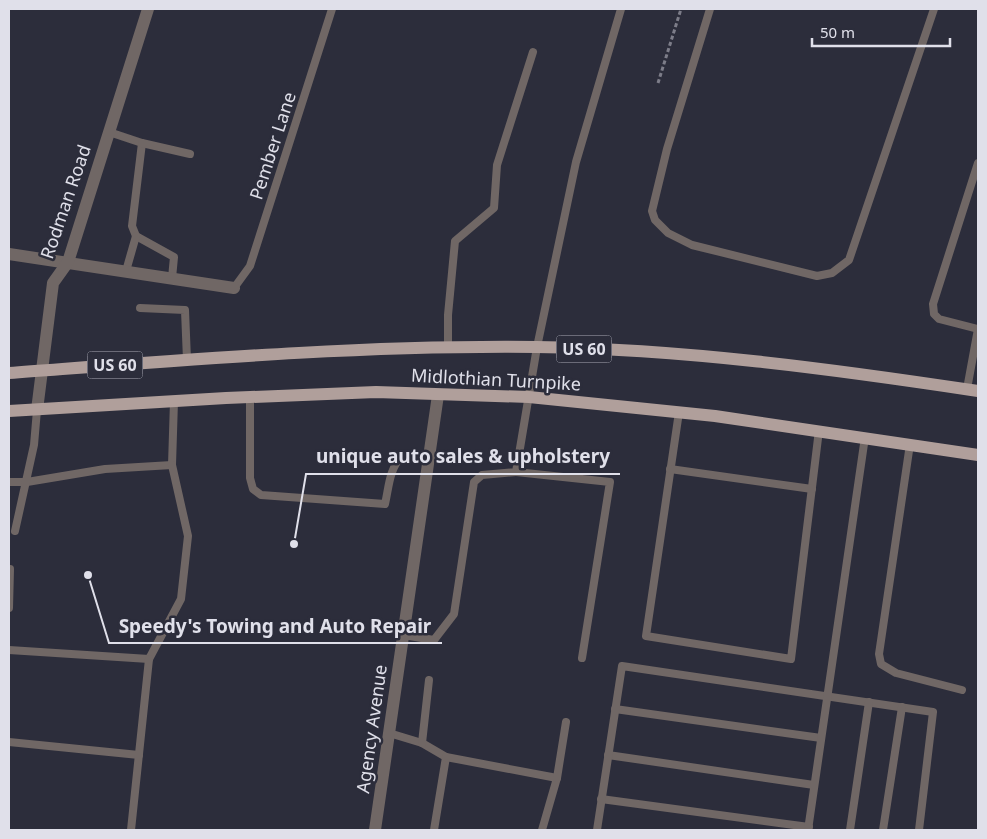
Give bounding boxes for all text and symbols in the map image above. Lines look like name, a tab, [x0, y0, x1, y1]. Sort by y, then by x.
scale bar	[812, 15, 950, 47]
text: 50 m	[820, 22, 855, 42]
street label: Pember Lane	[243, 89, 301, 203]
street label: Rodman Road	[34, 141, 96, 262]
road number: US 60	[556, 336, 612, 362]
road number: US 60	[88, 352, 142, 378]
street label: Midlothian Turnpike	[411, 363, 582, 395]
callout: unique auto sales & upholstery	[306, 440, 620, 474]
text: unique auto sales & upholstery	[316, 443, 610, 469]
callout: Speedy's Towing and Auto Repair	[109, 609, 442, 643]
text: Speedy's Towing and Auto Repair	[119, 613, 432, 639]
street label: Agency Avenue	[350, 663, 392, 795]

